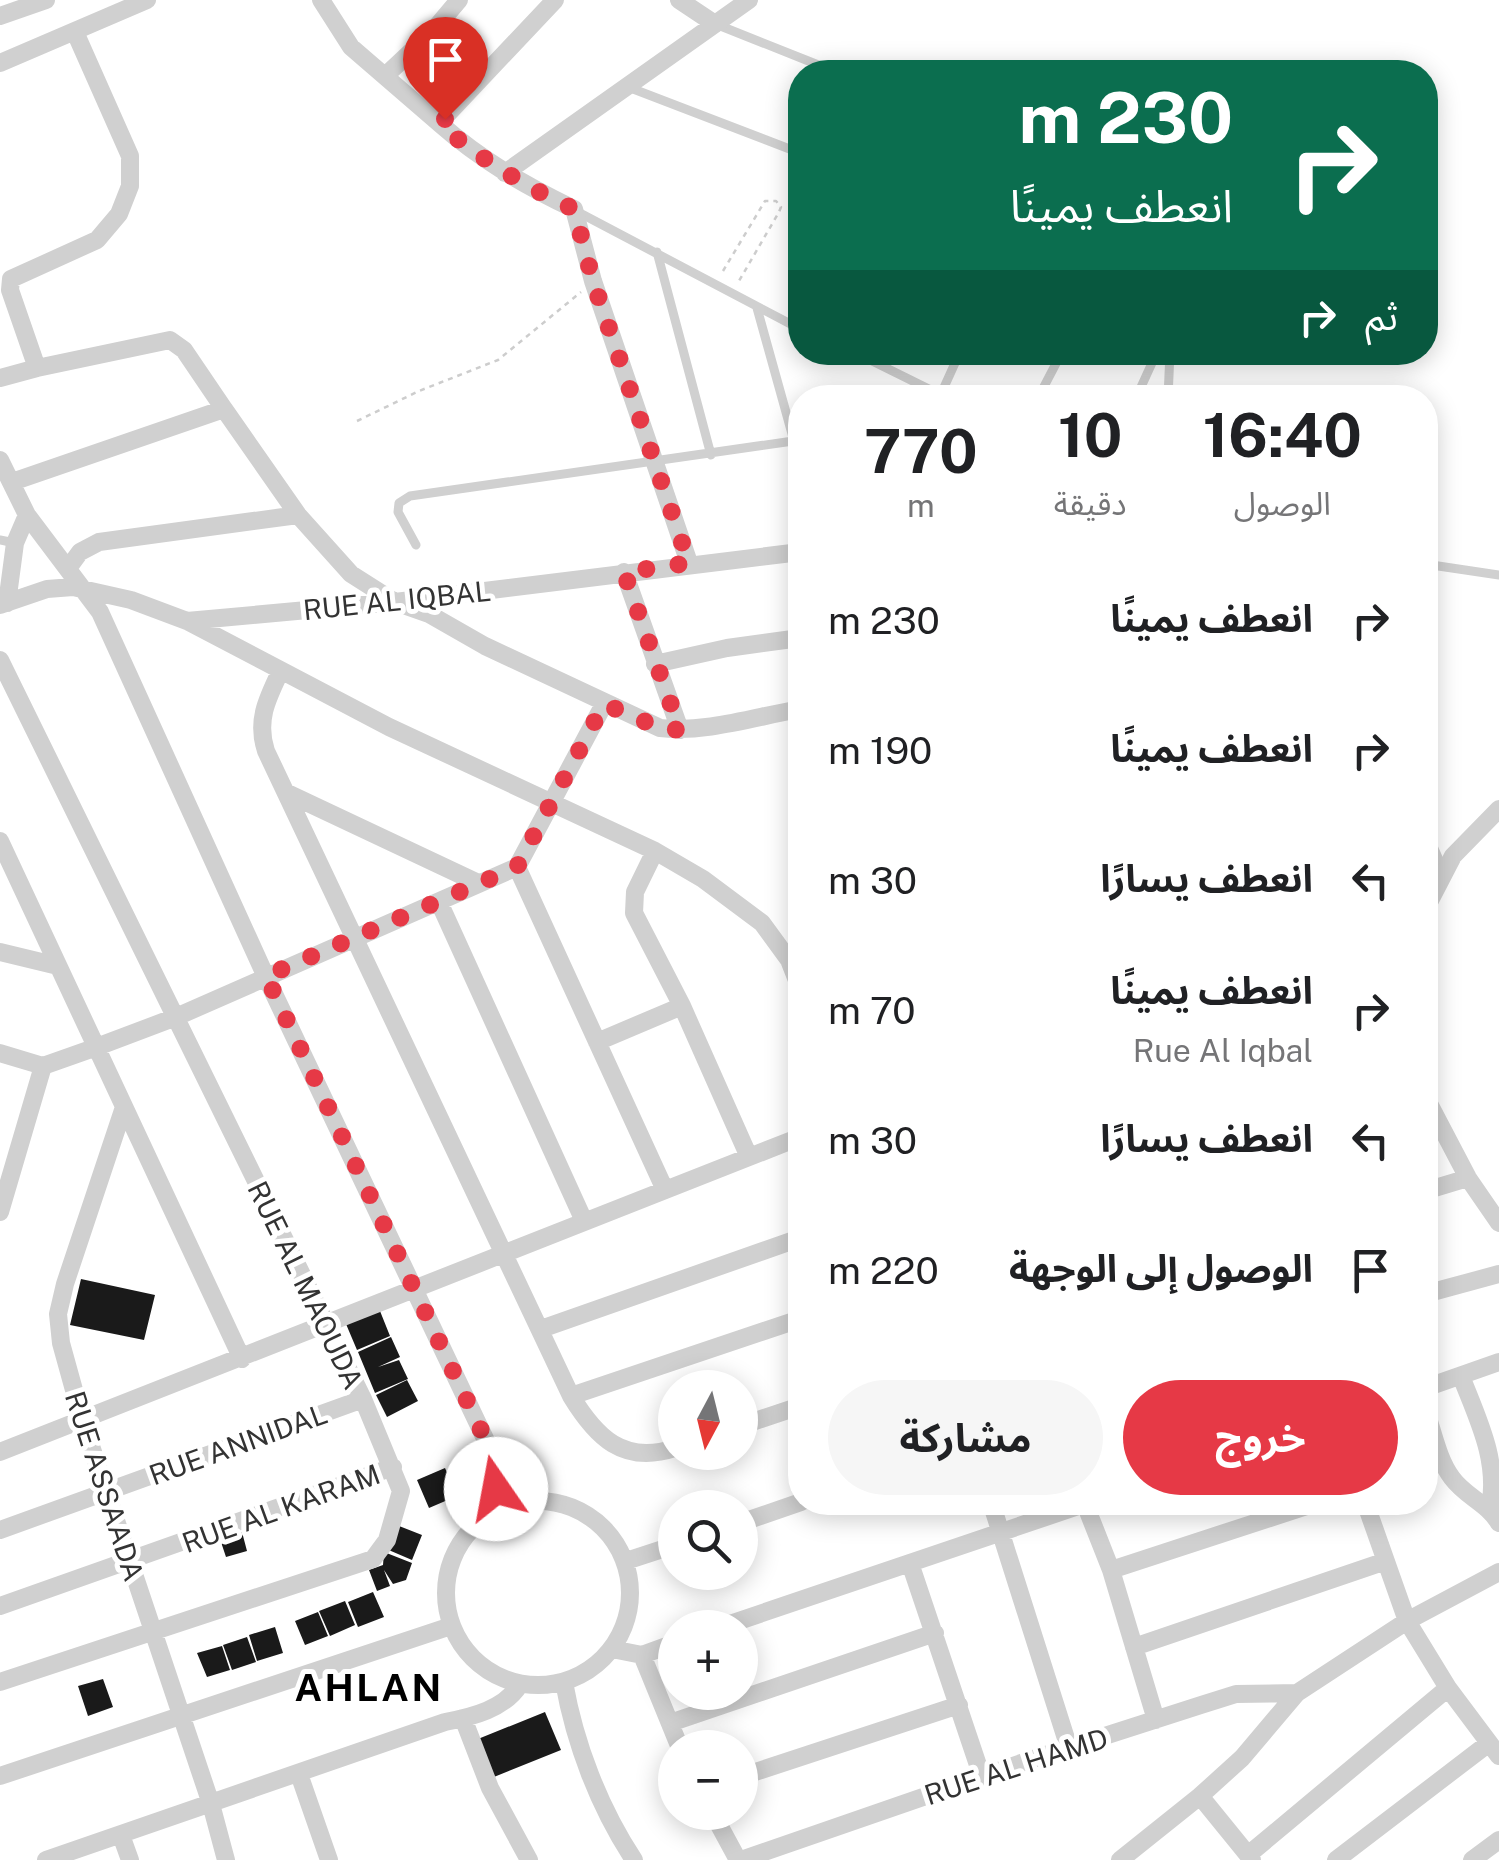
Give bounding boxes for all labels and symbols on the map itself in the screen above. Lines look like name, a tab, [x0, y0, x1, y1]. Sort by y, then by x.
pin	[403, 17, 488, 120]
street label: RUE AL IQBAL	[301, 574, 493, 626]
street label: RUE AL MAOUDA	[241, 1176, 371, 1394]
north arrow	[658, 1370, 758, 1470]
street label: RUE ASSAADA	[59, 1387, 151, 1585]
street label: RUE ANNIDAL	[145, 1397, 331, 1491]
position arrow	[444, 1437, 548, 1541]
street label: RUE AL KARAM	[178, 1457, 384, 1559]
district label: AHLAN	[294, 1665, 444, 1710]
street label: RUE AL HAMD	[920, 1721, 1112, 1811]

